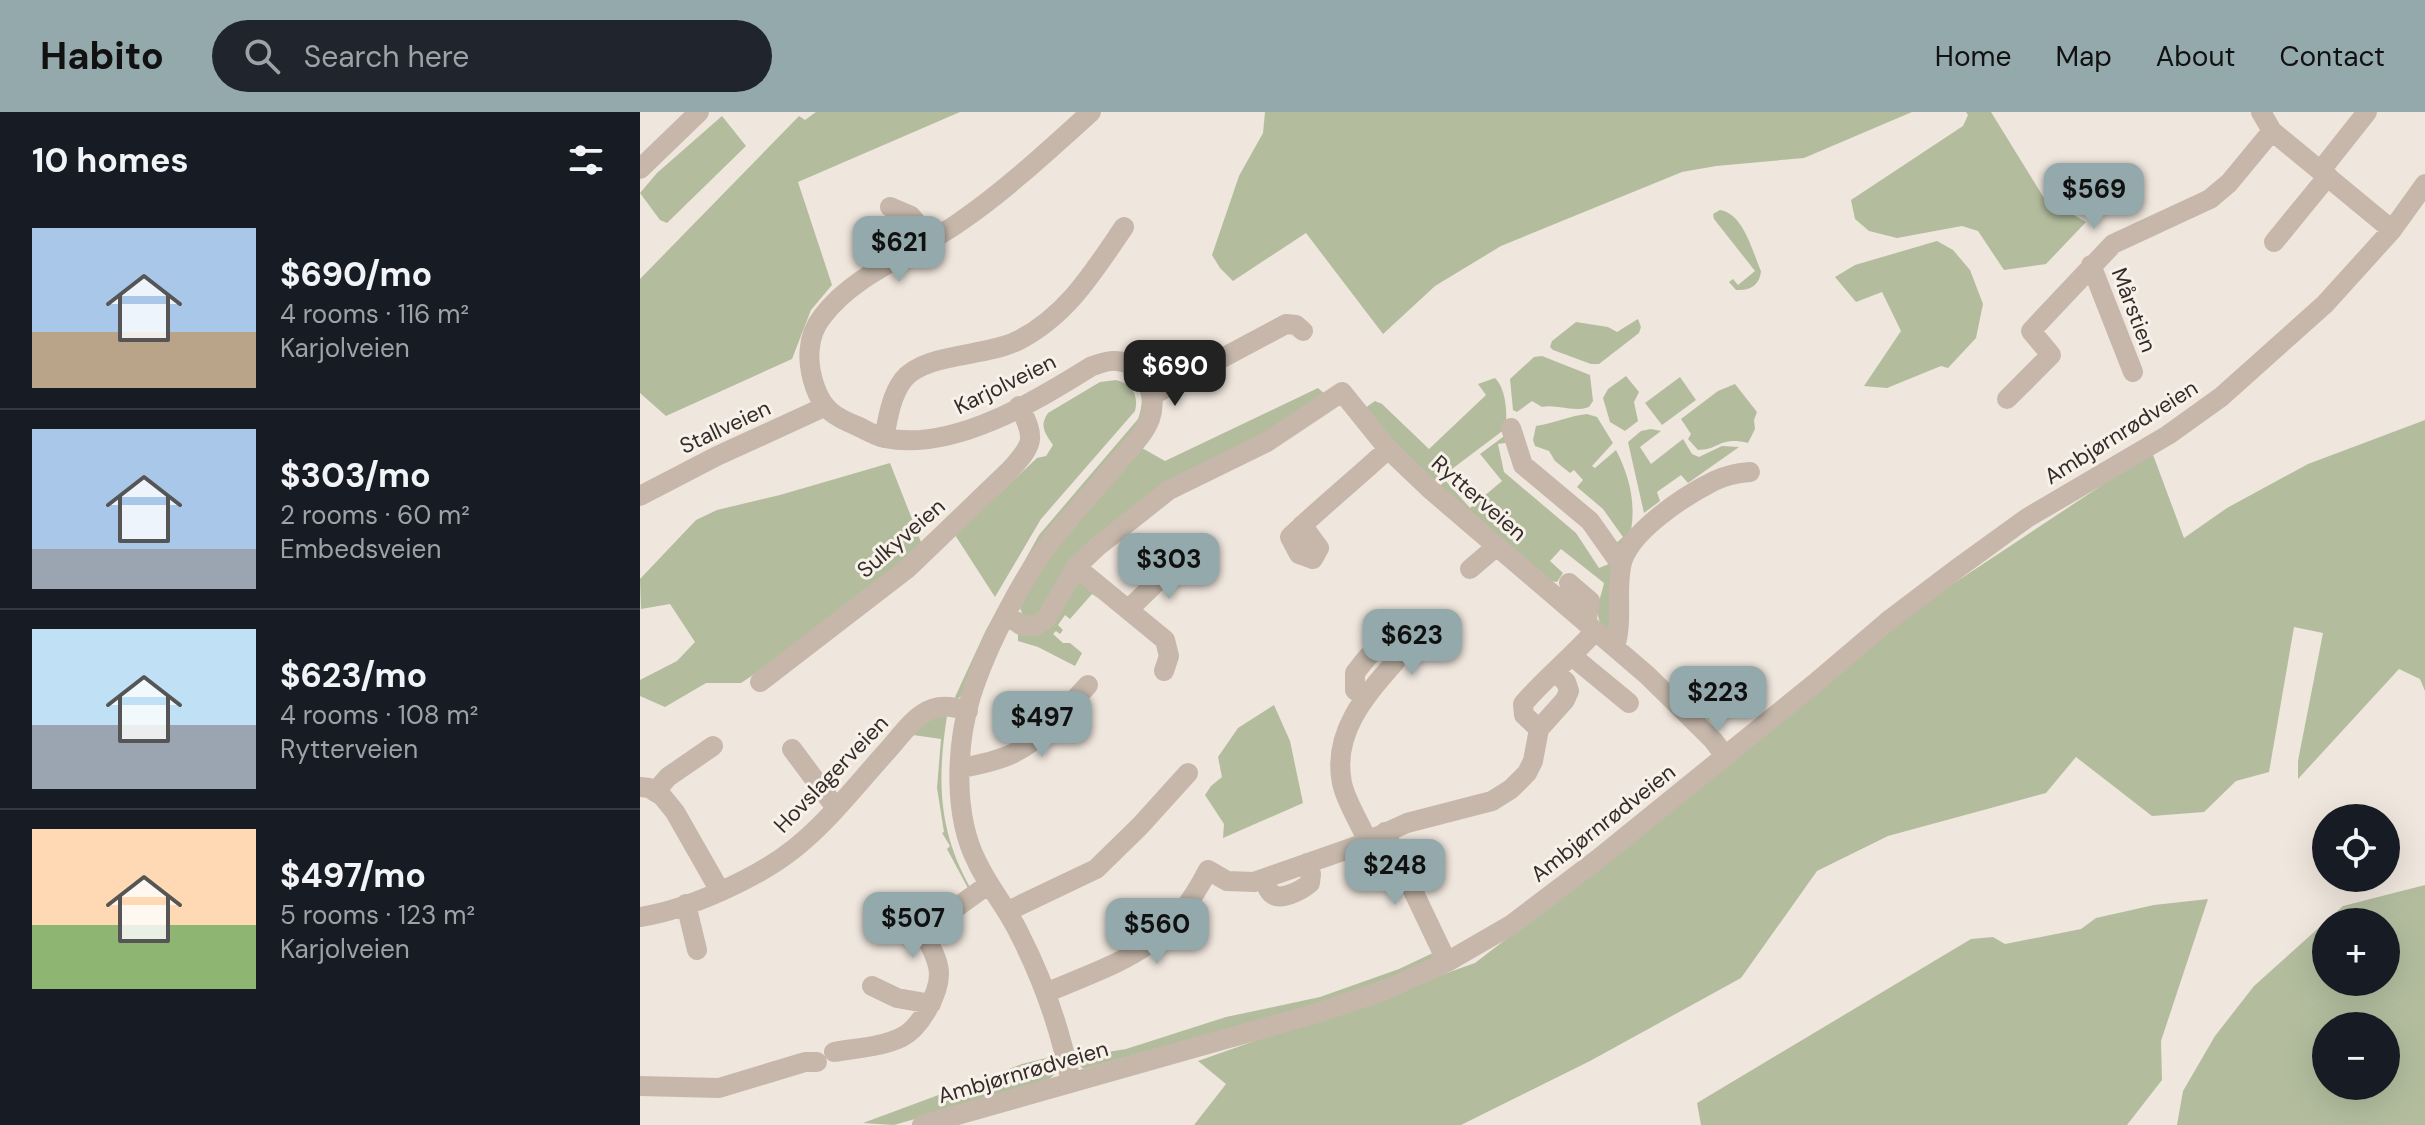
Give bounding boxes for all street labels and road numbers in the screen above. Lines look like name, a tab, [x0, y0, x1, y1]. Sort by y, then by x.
street label: Mårstien	[2105, 264, 2163, 356]
street label: Karjolveien	[949, 347, 1061, 421]
street label: Ambjørnrødveien	[2039, 373, 2203, 491]
street label: Stallveien	[675, 393, 775, 461]
street label: Rytterveien	[1425, 449, 1533, 547]
street label: Sulkyveien	[851, 492, 951, 584]
street label: Hovslagerveien	[767, 709, 895, 839]
street label: Ambjørnrødveien	[1525, 757, 1681, 889]
street label: Ambjørnrødveien	[934, 1034, 1112, 1110]

